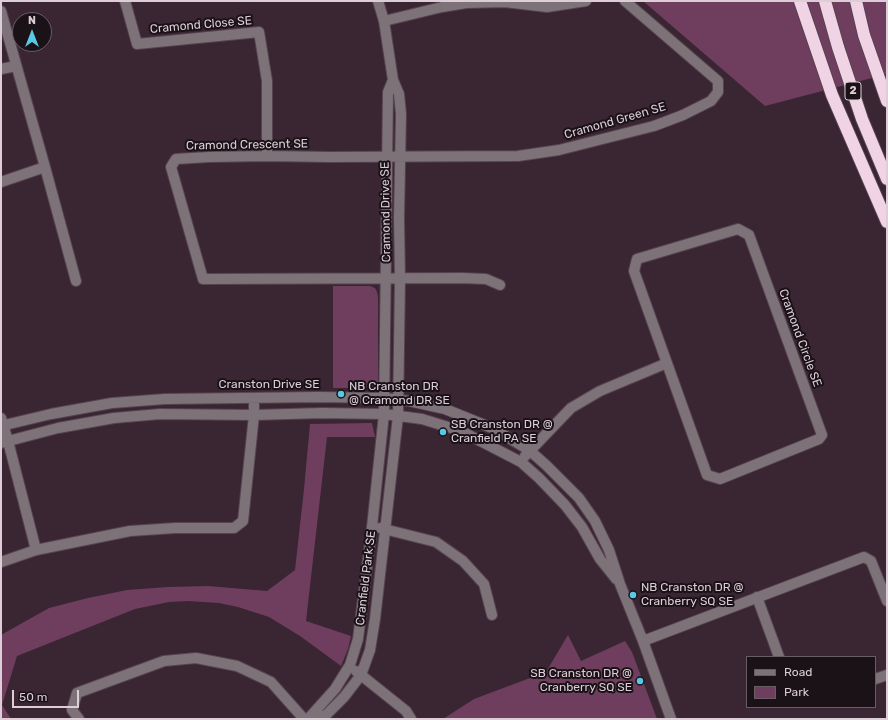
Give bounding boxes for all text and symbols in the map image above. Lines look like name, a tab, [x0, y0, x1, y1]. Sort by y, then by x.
north arrow	[12, 12, 52, 52]
street label: Cramond Close SE	[149, 13, 253, 37]
text: N	[28, 14, 36, 27]
road number: 2	[845, 82, 861, 100]
street label: Cramond Green SE	[563, 100, 667, 142]
street label: Cramond Crescent SE	[186, 137, 308, 153]
street label: Cramond Drive SE	[378, 162, 394, 262]
street label: Cramond Circle SE	[776, 287, 824, 389]
street label: Cranston Drive SE	[219, 378, 319, 392]
place label: NB Cranston DR @ Cramond DR SE	[349, 380, 450, 408]
marker: NB Cranston DR @ Cramond DR SE	[336, 389, 346, 399]
place label: SB Cranston DR @ Cranfield PA SE	[451, 418, 553, 446]
marker: SB Cranston DR @ Cranfield PA SE	[438, 427, 448, 437]
street label: Cranfield Park SE	[353, 530, 379, 626]
place label: NB Cranston DR @ Cranberry SQ SE	[641, 581, 744, 609]
marker: NB Cranston DR @ Cranberry SQ SE	[628, 590, 638, 600]
legend	[746, 656, 876, 708]
text: Road	[784, 665, 812, 679]
place label: SB Cranston DR @ Cranberry SQ SE	[530, 667, 632, 695]
marker: SB Cranston DR @ Cranberry SQ SE	[635, 676, 645, 686]
scale bar	[14, 682, 81, 708]
text: Park	[784, 685, 809, 699]
text: 50 m	[19, 690, 47, 704]

